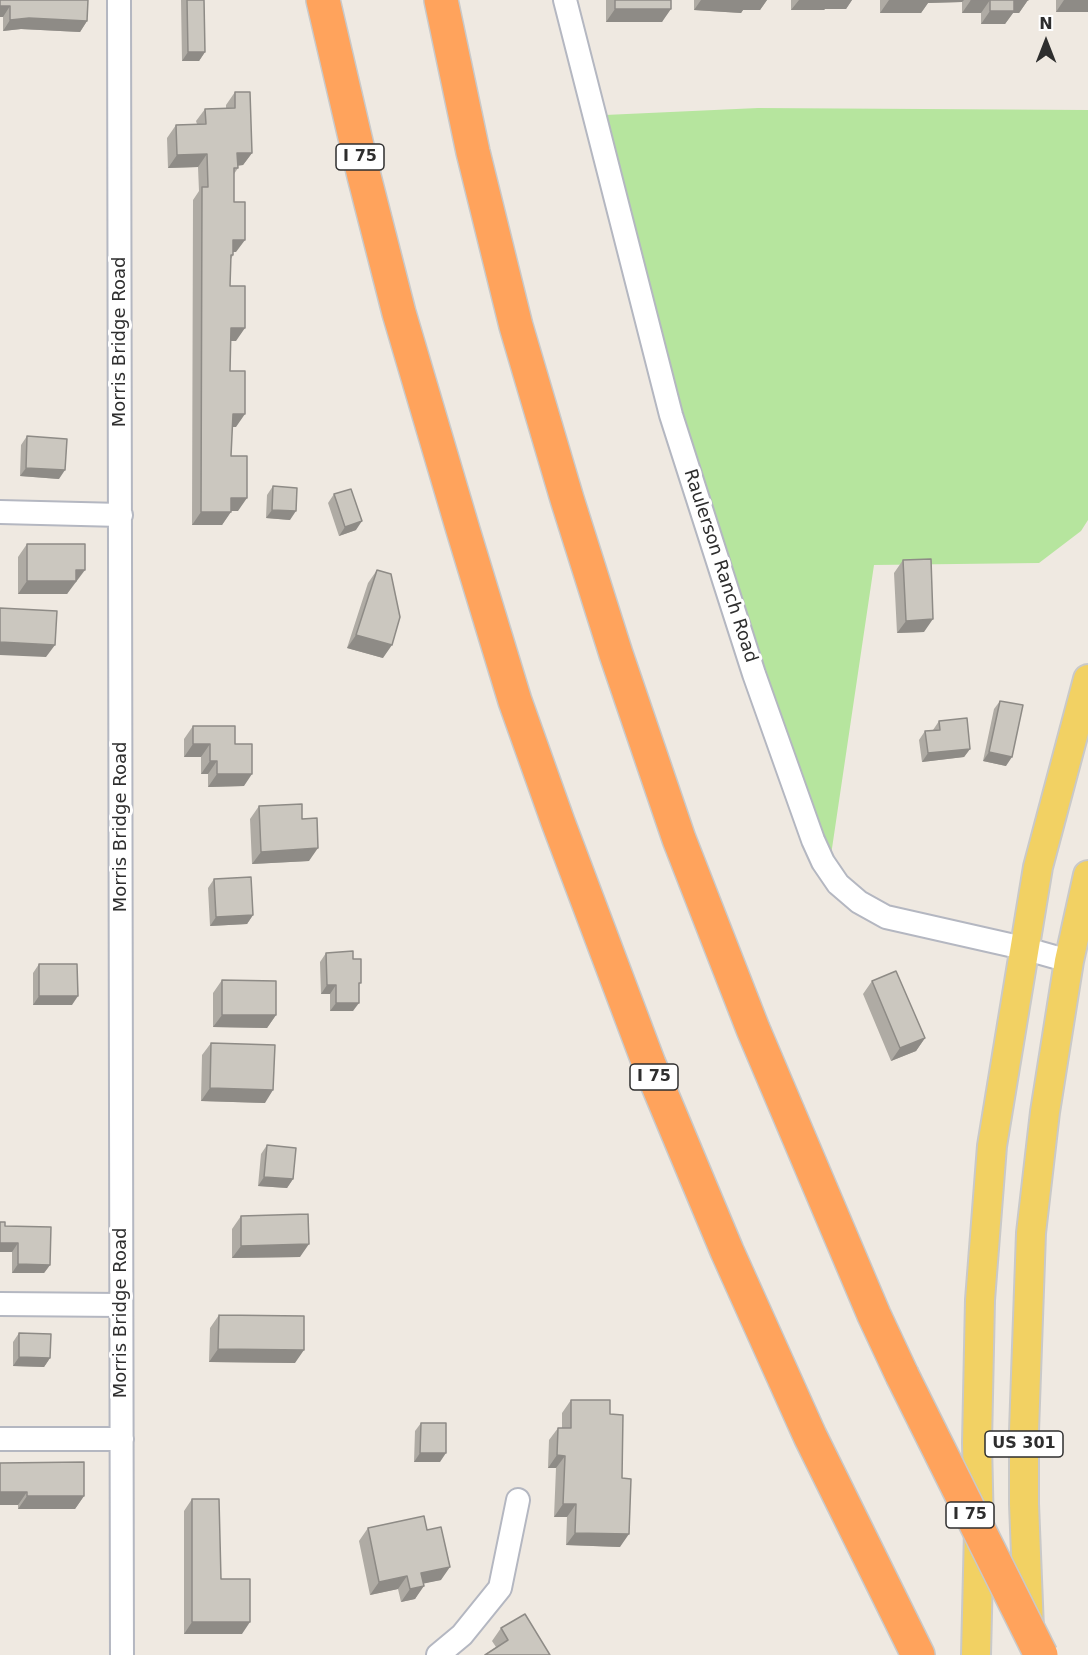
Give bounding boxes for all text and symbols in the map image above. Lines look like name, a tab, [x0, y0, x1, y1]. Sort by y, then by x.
north arrow	[1016, 12, 1076, 72]
text: N	[1039, 14, 1053, 33]
road number: I 75	[336, 144, 384, 170]
street label: Morris Bridge Road	[109, 257, 131, 427]
street label: Raulerson Ranch Road	[678, 466, 762, 666]
street label: Morris Bridge Road	[110, 742, 132, 912]
road number: I 75	[630, 1064, 678, 1090]
street label: Morris Bridge Road	[110, 1228, 132, 1398]
road number: US 301	[985, 1431, 1063, 1457]
road number: I 75	[946, 1502, 994, 1528]

